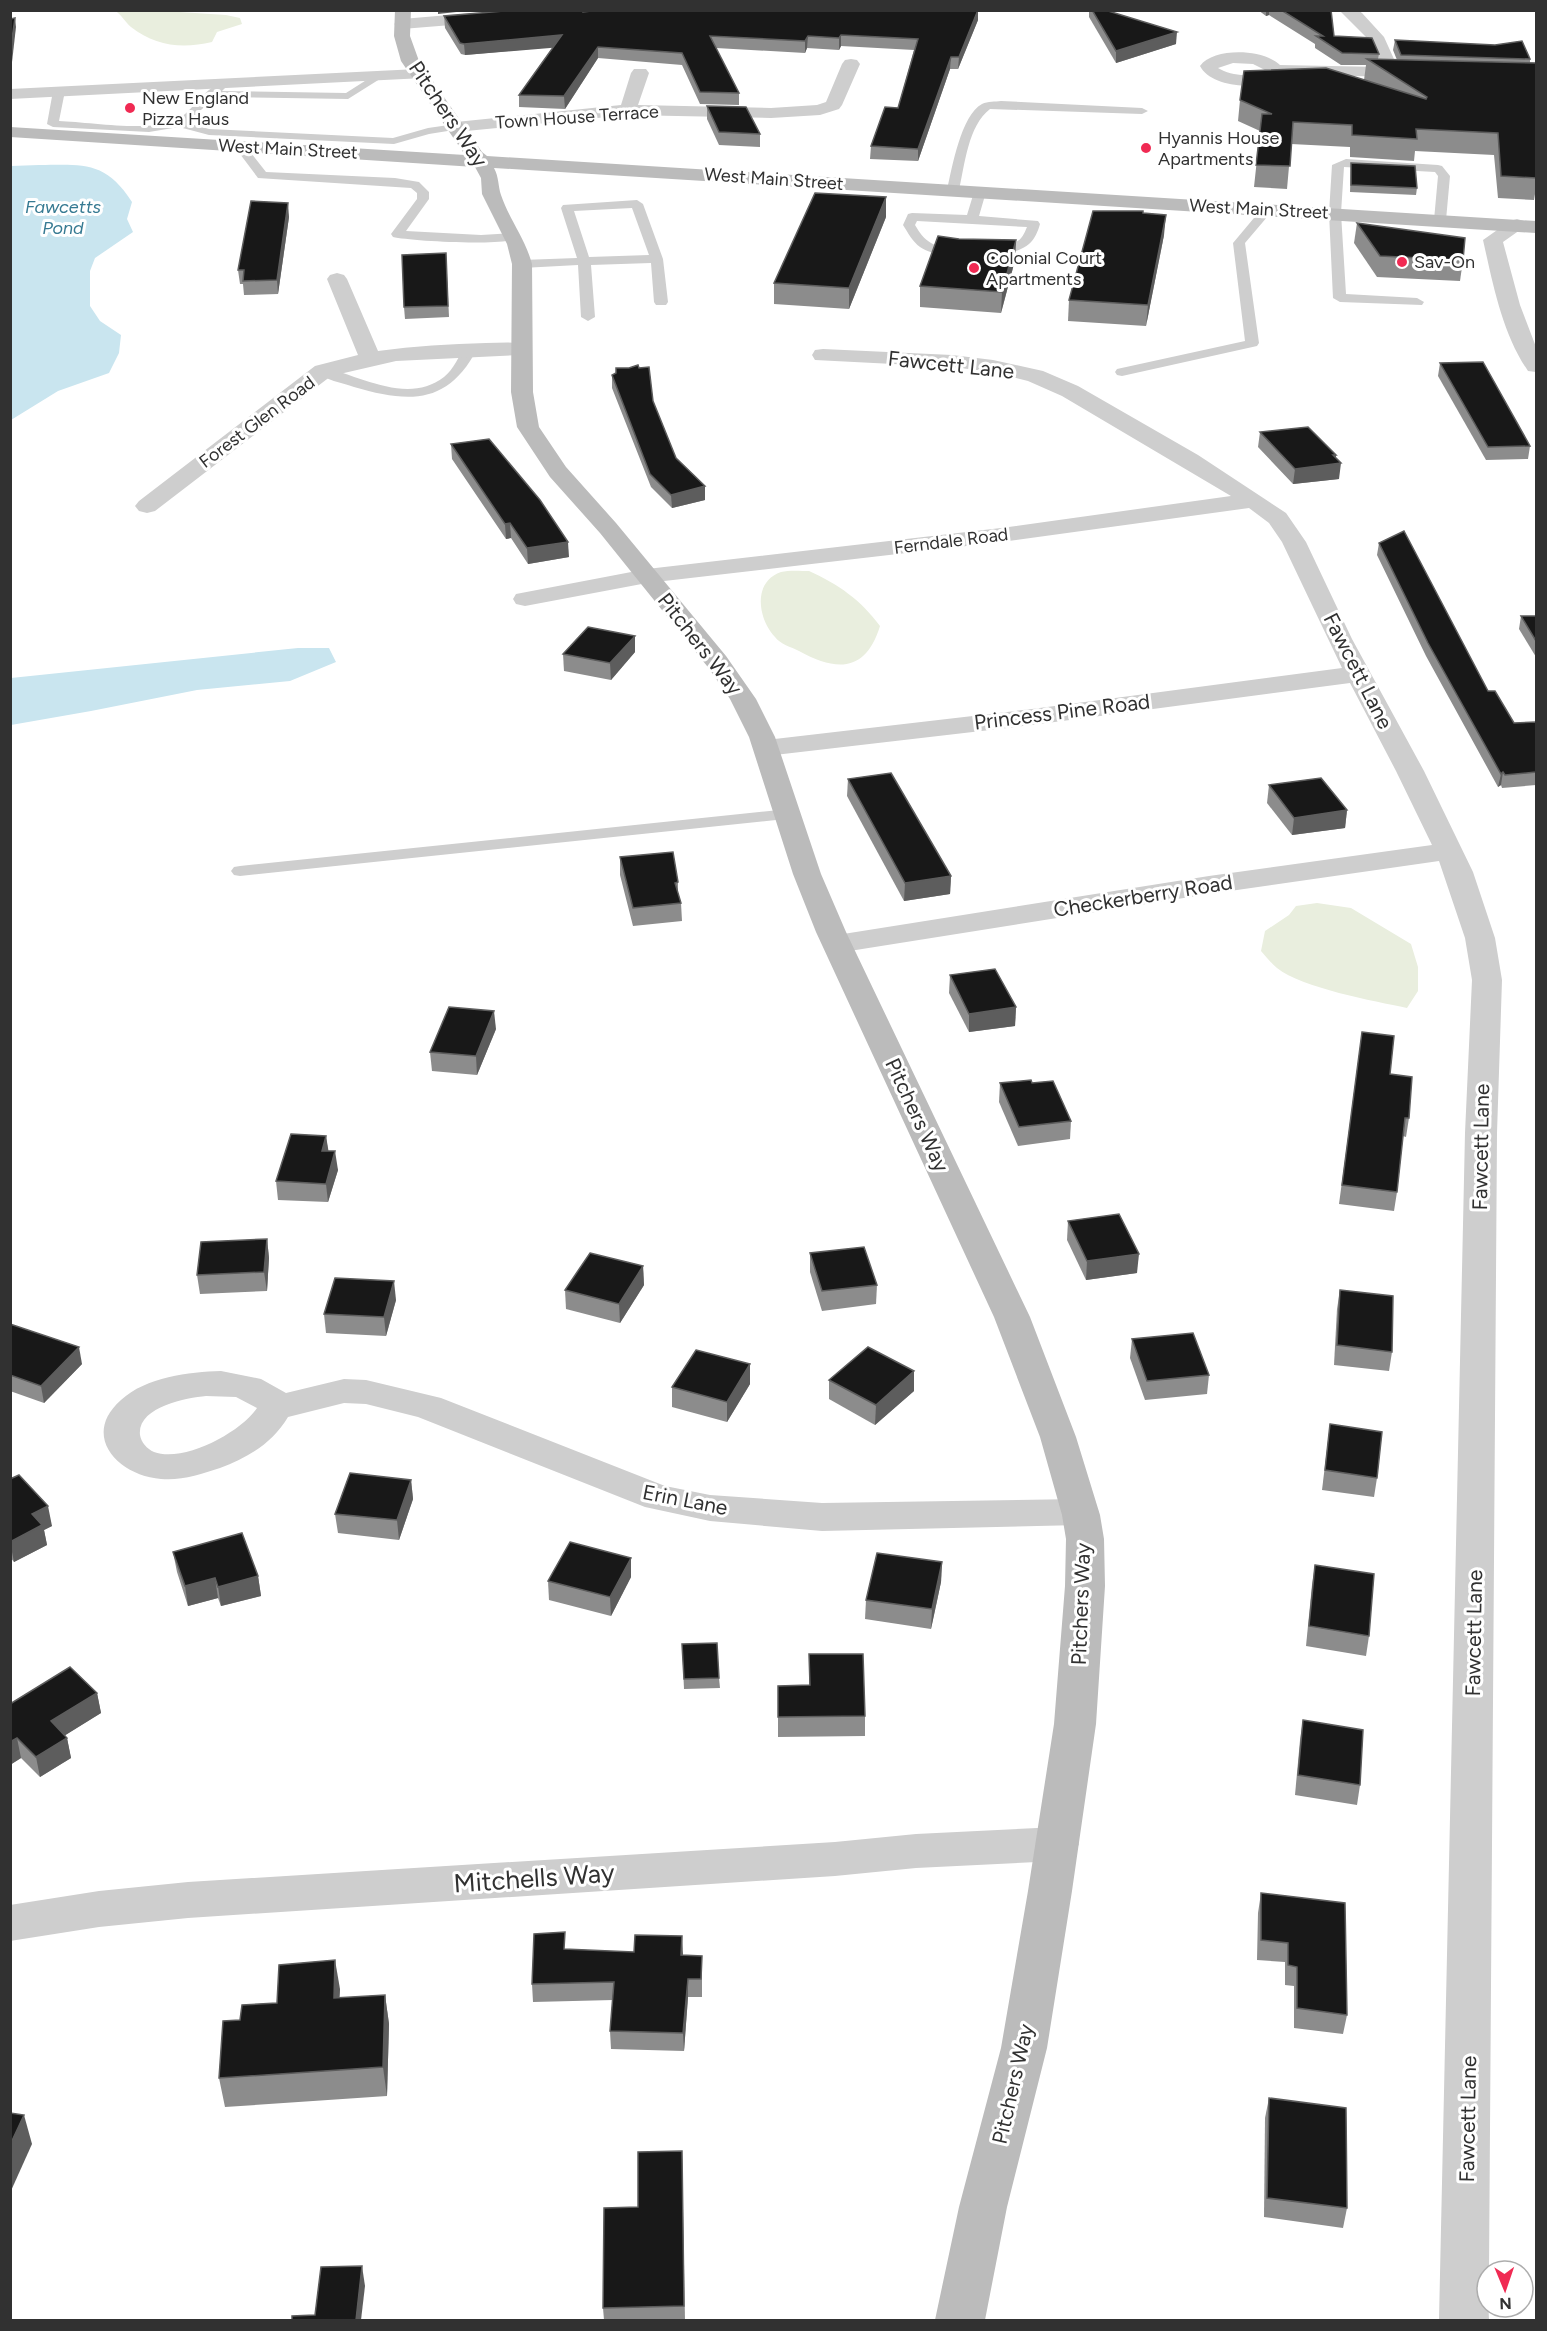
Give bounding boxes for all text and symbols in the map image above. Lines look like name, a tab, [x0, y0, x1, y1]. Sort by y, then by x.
street label: Pitchers Way	[404, 56, 493, 171]
place label: New England Pizza Haus	[142, 87, 249, 130]
street label: Town House Terrace	[495, 100, 660, 134]
marker: New England Pizza Haus	[123, 101, 137, 115]
place label: Hyannis House Apartments	[1158, 127, 1279, 170]
street label: West Main Street	[218, 134, 358, 164]
marker: Hyannis House Apartments	[1139, 141, 1153, 155]
street label: West Main Street	[704, 163, 845, 195]
street label: West Main Street	[1189, 194, 1329, 224]
water label: Fawcetts Pond	[25, 196, 102, 239]
place label: Colonial Court Apartments	[986, 247, 1102, 290]
place label: Sav-On	[1414, 251, 1475, 273]
marker: Sav-On	[1395, 255, 1409, 269]
marker: Colonial Court Apartments	[967, 261, 981, 275]
street label: Fawcett Lane	[887, 345, 1015, 384]
street label: Forest Glen Road	[195, 371, 319, 473]
street label: Ferndale Road	[893, 523, 1009, 559]
street label: Pitchers Way	[653, 588, 748, 700]
street label: Fawcett Lane	[1319, 609, 1398, 733]
street label: Princess Pine Road	[973, 688, 1151, 735]
street label: Checkerberry Road	[1052, 869, 1234, 922]
street label: Pitchers Way	[880, 1054, 955, 1176]
street label: Fawcett Lane	[1467, 1083, 1494, 1211]
street label: Erin Lane	[640, 1479, 730, 1520]
street label: Pitchers Way	[1066, 1542, 1095, 1666]
street label: Fawcett Lane	[1460, 1569, 1487, 1697]
street label: Mitchells Way	[452, 1856, 616, 1900]
street label: Pitchers Way	[987, 2021, 1038, 2146]
street label: Fawcett Lane	[1454, 2055, 1481, 2183]
north arrow	[1475, 2259, 1535, 2319]
text: N	[1499, 2294, 1512, 2313]

